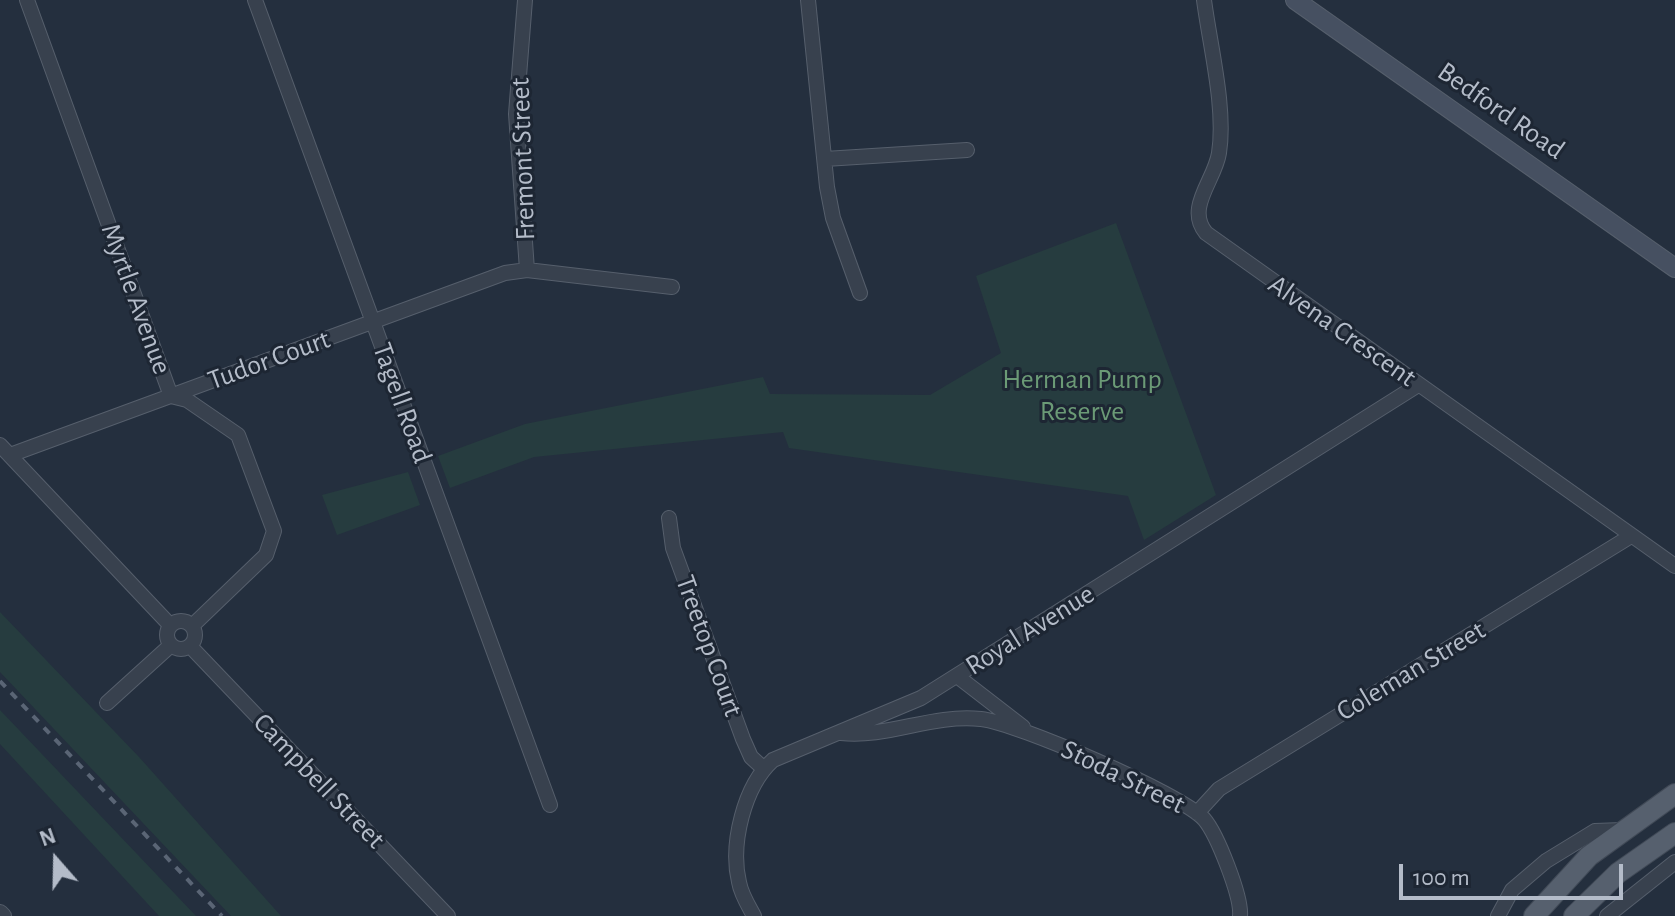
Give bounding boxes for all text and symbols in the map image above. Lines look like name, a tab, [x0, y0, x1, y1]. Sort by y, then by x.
street label: Bedford Road	[1431, 55, 1571, 167]
street label: Fremont Street	[503, 77, 543, 241]
street label: Myrtle Avenue	[93, 219, 179, 379]
street label: Alvena Crescent	[1262, 268, 1422, 394]
street label: Tudor Court	[203, 322, 335, 398]
street label: Tagell Road	[365, 338, 439, 468]
park label: Herman Pump Reserve	[1002, 363, 1162, 429]
street label: Treetop Court	[668, 571, 750, 721]
street label: Royal Avenue	[959, 577, 1101, 683]
street label: Coleman Street	[1331, 613, 1491, 729]
street label: Campbell Street	[246, 706, 392, 856]
street label: Stoda Street	[1056, 733, 1190, 821]
north arrow	[16, 820, 96, 900]
text: N	[37, 824, 59, 850]
scale bar	[1403, 848, 1627, 898]
text: 100 m	[1413, 866, 1470, 890]

